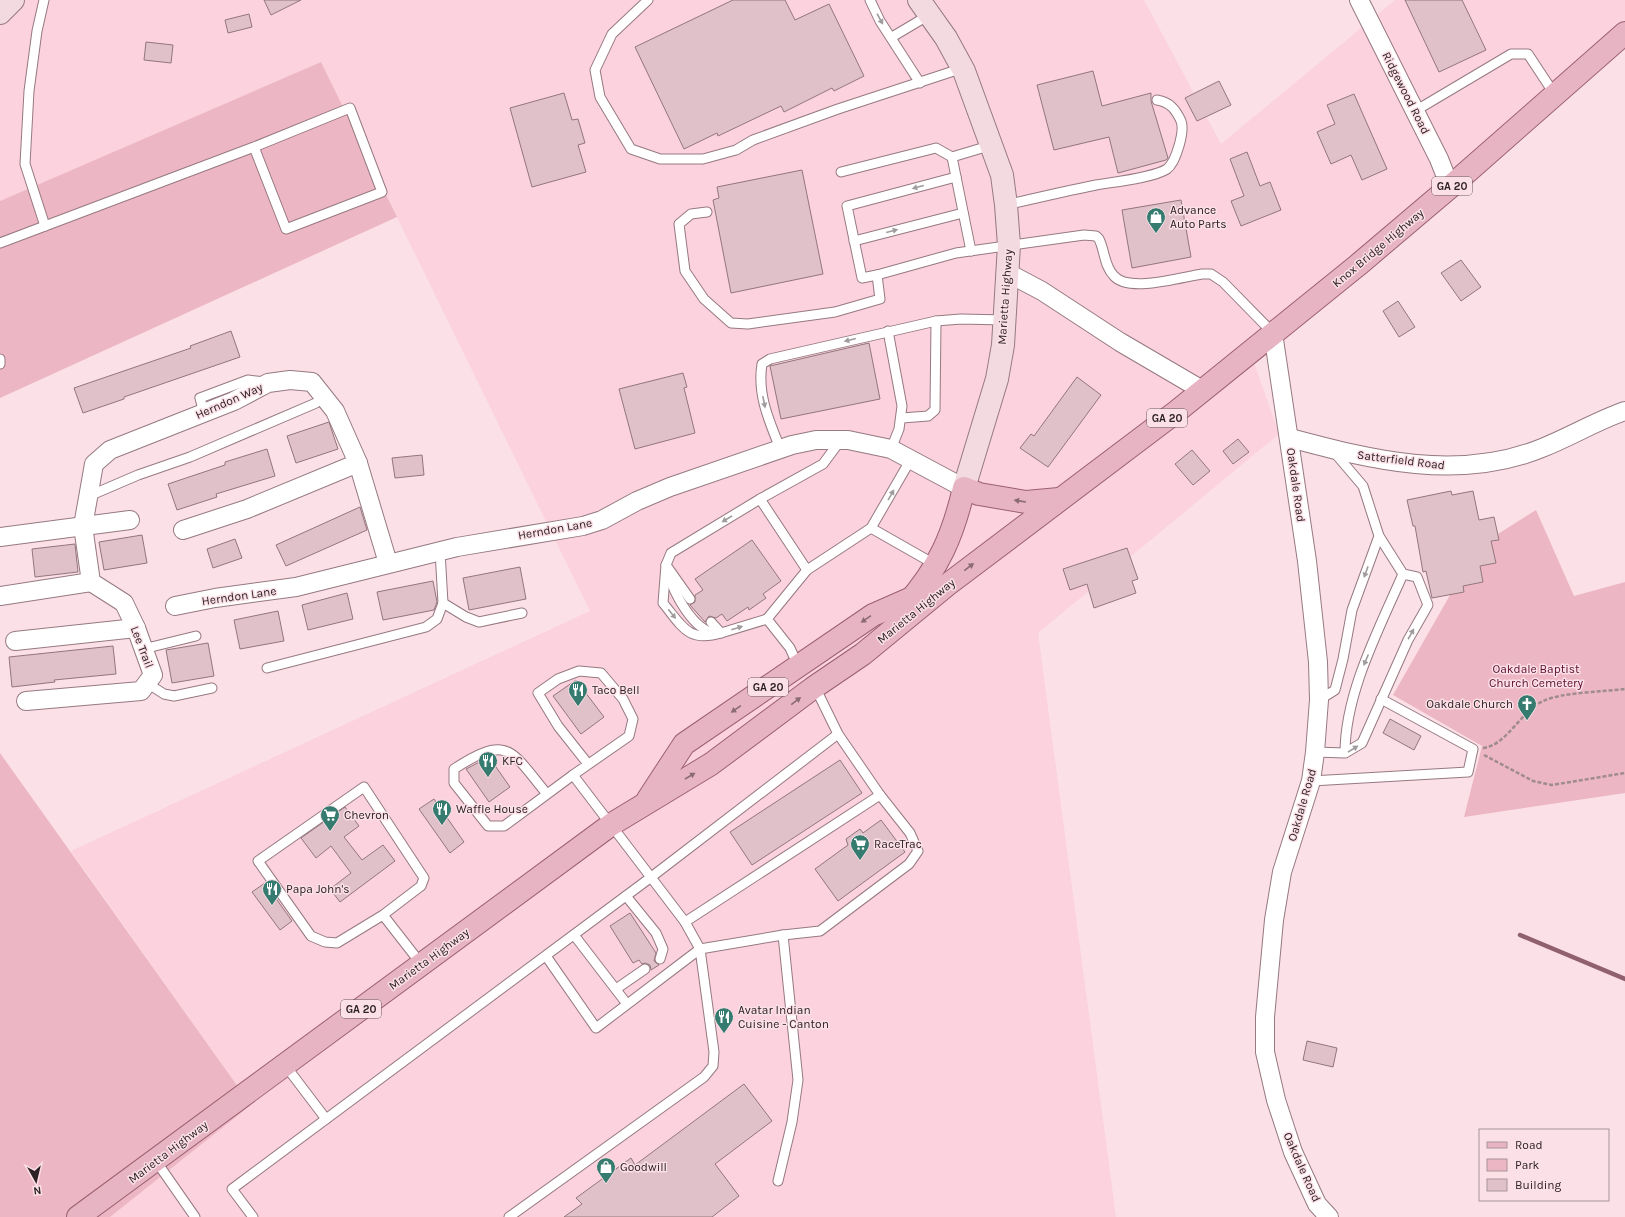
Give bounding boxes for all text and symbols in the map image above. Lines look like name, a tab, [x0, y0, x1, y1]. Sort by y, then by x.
one-way arrow	[876, 13, 883, 25]
street label: Ridgewood Road	[1379, 50, 1433, 136]
road number: GA 20	[1432, 177, 1472, 195]
one-way arrow	[912, 184, 924, 190]
place label: Advance Auto Parts	[1170, 203, 1227, 231]
street label: Knox Bridge Highway	[1330, 205, 1427, 290]
shop icon: Advance Auto Parts	[1145, 206, 1167, 234]
one-way arrow	[886, 228, 898, 234]
street label: Marietta Highway	[995, 248, 1015, 345]
one-way arrow	[844, 337, 856, 343]
street label: Herndon Way	[193, 380, 265, 422]
one-way arrow	[761, 396, 767, 408]
road number: GA 20	[1147, 409, 1187, 427]
street label: Oakdale Road	[1284, 447, 1308, 523]
street label: Satterfield Road	[1356, 448, 1446, 472]
one-way arrow	[887, 489, 894, 501]
one-way arrow	[1014, 498, 1026, 504]
one-way arrow	[722, 515, 732, 523]
street label: Herndon Lane	[517, 516, 593, 542]
one-way arrow	[964, 563, 975, 572]
one-way arrow	[1362, 567, 1368, 579]
street label: Marietta Highway	[874, 575, 958, 647]
street label: Herndon Lane	[201, 584, 277, 608]
one-way arrow	[668, 609, 677, 620]
one-way arrow	[861, 615, 871, 623]
street label: Lee Trail	[128, 624, 156, 670]
one-way arrow	[731, 625, 743, 631]
one-way arrow	[1408, 629, 1415, 640]
one-way arrow	[1363, 654, 1369, 665]
park label: Oakdale Baptist Church Cemetery	[1489, 662, 1583, 690]
road number: GA 20	[748, 678, 788, 696]
restaurant icon: Taco Bell	[567, 679, 589, 707]
place label: Taco Bell	[592, 683, 640, 697]
church icon: Oakdale Church	[1516, 693, 1538, 721]
one-way arrow	[791, 697, 801, 705]
place label: Oakdale Church	[1426, 697, 1513, 711]
one-way arrow	[730, 705, 741, 713]
one-way arrow	[1347, 745, 1359, 752]
restaurant icon: KFC	[477, 750, 499, 778]
place label: KFC	[502, 754, 523, 768]
street label: Oakdale Road	[1285, 767, 1319, 843]
one-way arrow	[684, 773, 696, 780]
restaurant icon: Waffle House	[431, 798, 453, 826]
place label: Waffle House	[456, 802, 528, 816]
supermarket icon: Chevron	[319, 804, 341, 832]
place label: Chevron	[344, 808, 389, 822]
supermarket icon: RaceTrac	[849, 833, 871, 861]
place label: RaceTrac	[874, 837, 922, 851]
restaurant icon: Papa John's	[261, 878, 283, 906]
place label: Papa John's	[286, 882, 350, 896]
street label: Marietta Highway	[386, 925, 472, 993]
road number: GA 20	[341, 1000, 381, 1018]
place label: Avatar Indian Cuisine - Canton	[738, 1003, 829, 1031]
restaurant icon: Avatar Indian Cuisine - Canton	[713, 1006, 735, 1034]
street label: Marietta Highway	[126, 1117, 211, 1186]
legend	[1479, 1129, 1609, 1201]
street label: Oakdale Road	[1280, 1130, 1324, 1204]
text: Road	[1515, 1138, 1543, 1152]
shop icon: Goodwill	[595, 1156, 617, 1184]
text: Park	[1515, 1158, 1540, 1172]
place label: Goodwill	[620, 1160, 667, 1174]
north arrow	[16, 1161, 56, 1201]
text: Building	[1515, 1178, 1562, 1192]
text: N	[33, 1183, 42, 1197]

